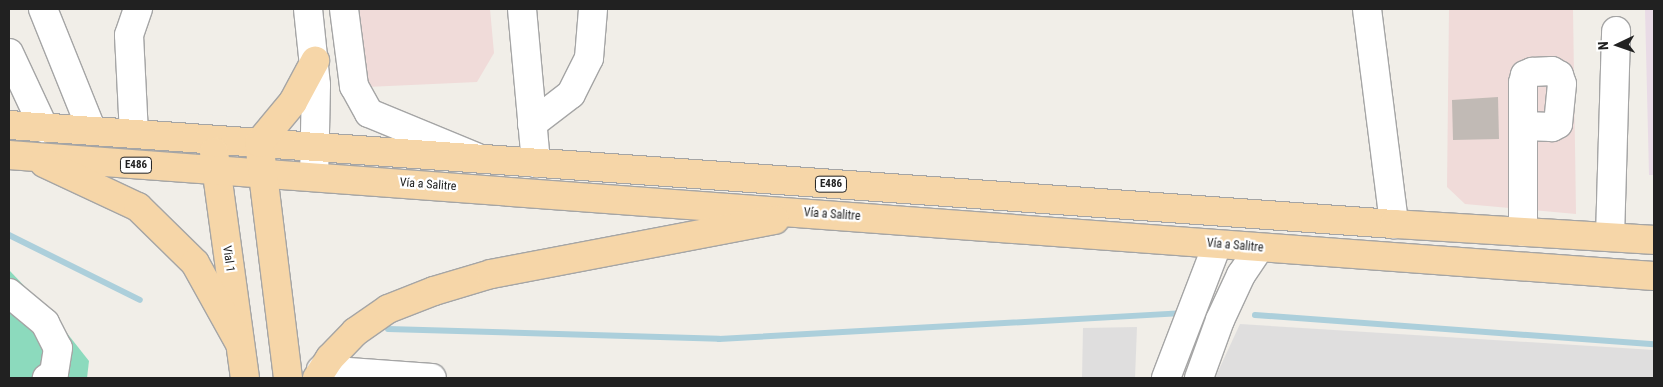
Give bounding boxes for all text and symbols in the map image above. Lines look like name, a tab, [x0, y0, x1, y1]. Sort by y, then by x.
north arrow	[1593, 20, 1643, 70]
text: N	[1595, 41, 1611, 50]
road number: E486	[120, 156, 152, 174]
road number: E486	[815, 175, 847, 192]
street label: Vía a Salitre	[399, 176, 457, 194]
street label: Vía a Salitre	[803, 206, 861, 224]
street label: Vía a Salitre	[1206, 236, 1264, 256]
street label: Vial 1	[219, 245, 237, 273]

